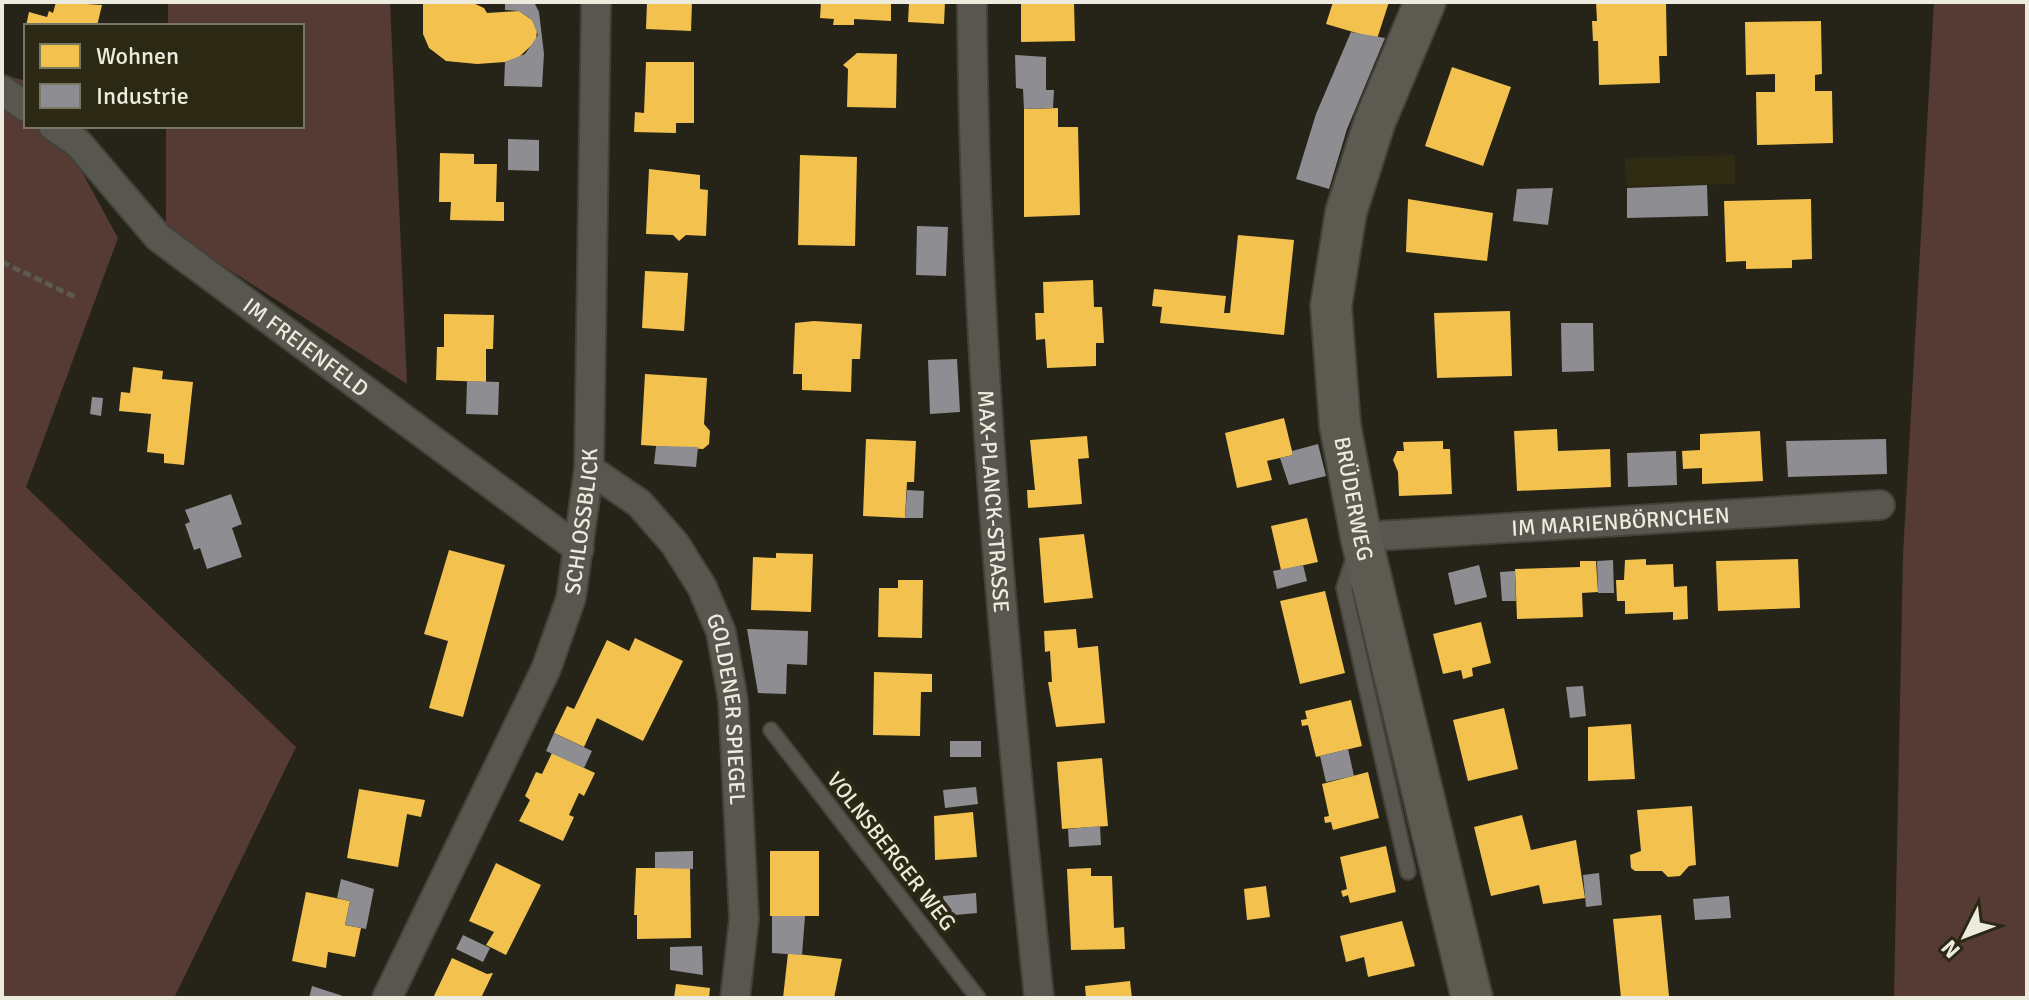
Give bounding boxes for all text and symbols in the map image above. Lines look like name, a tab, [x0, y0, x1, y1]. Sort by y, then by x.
legend	[24, 24, 304, 128]
text: Wohnen	[96, 41, 179, 71]
text: Industrie	[96, 81, 189, 111]
street label: IM FREIENFELD	[238, 292, 374, 403]
street label: MAX-PLANCK-STRASSE	[972, 389, 1015, 614]
street label: BRÜDERWEG	[1328, 434, 1379, 563]
street label: SCHLOSSBLICK	[559, 448, 603, 596]
street label: IM MARIENBÖRNCHEN	[1511, 501, 1731, 542]
street label: GOLDENER SPIEGEL	[701, 609, 751, 806]
street label: VOLNSBERGER WEG	[821, 767, 962, 936]
north arrow	[1925, 896, 2005, 976]
text: N	[1935, 934, 1966, 964]

